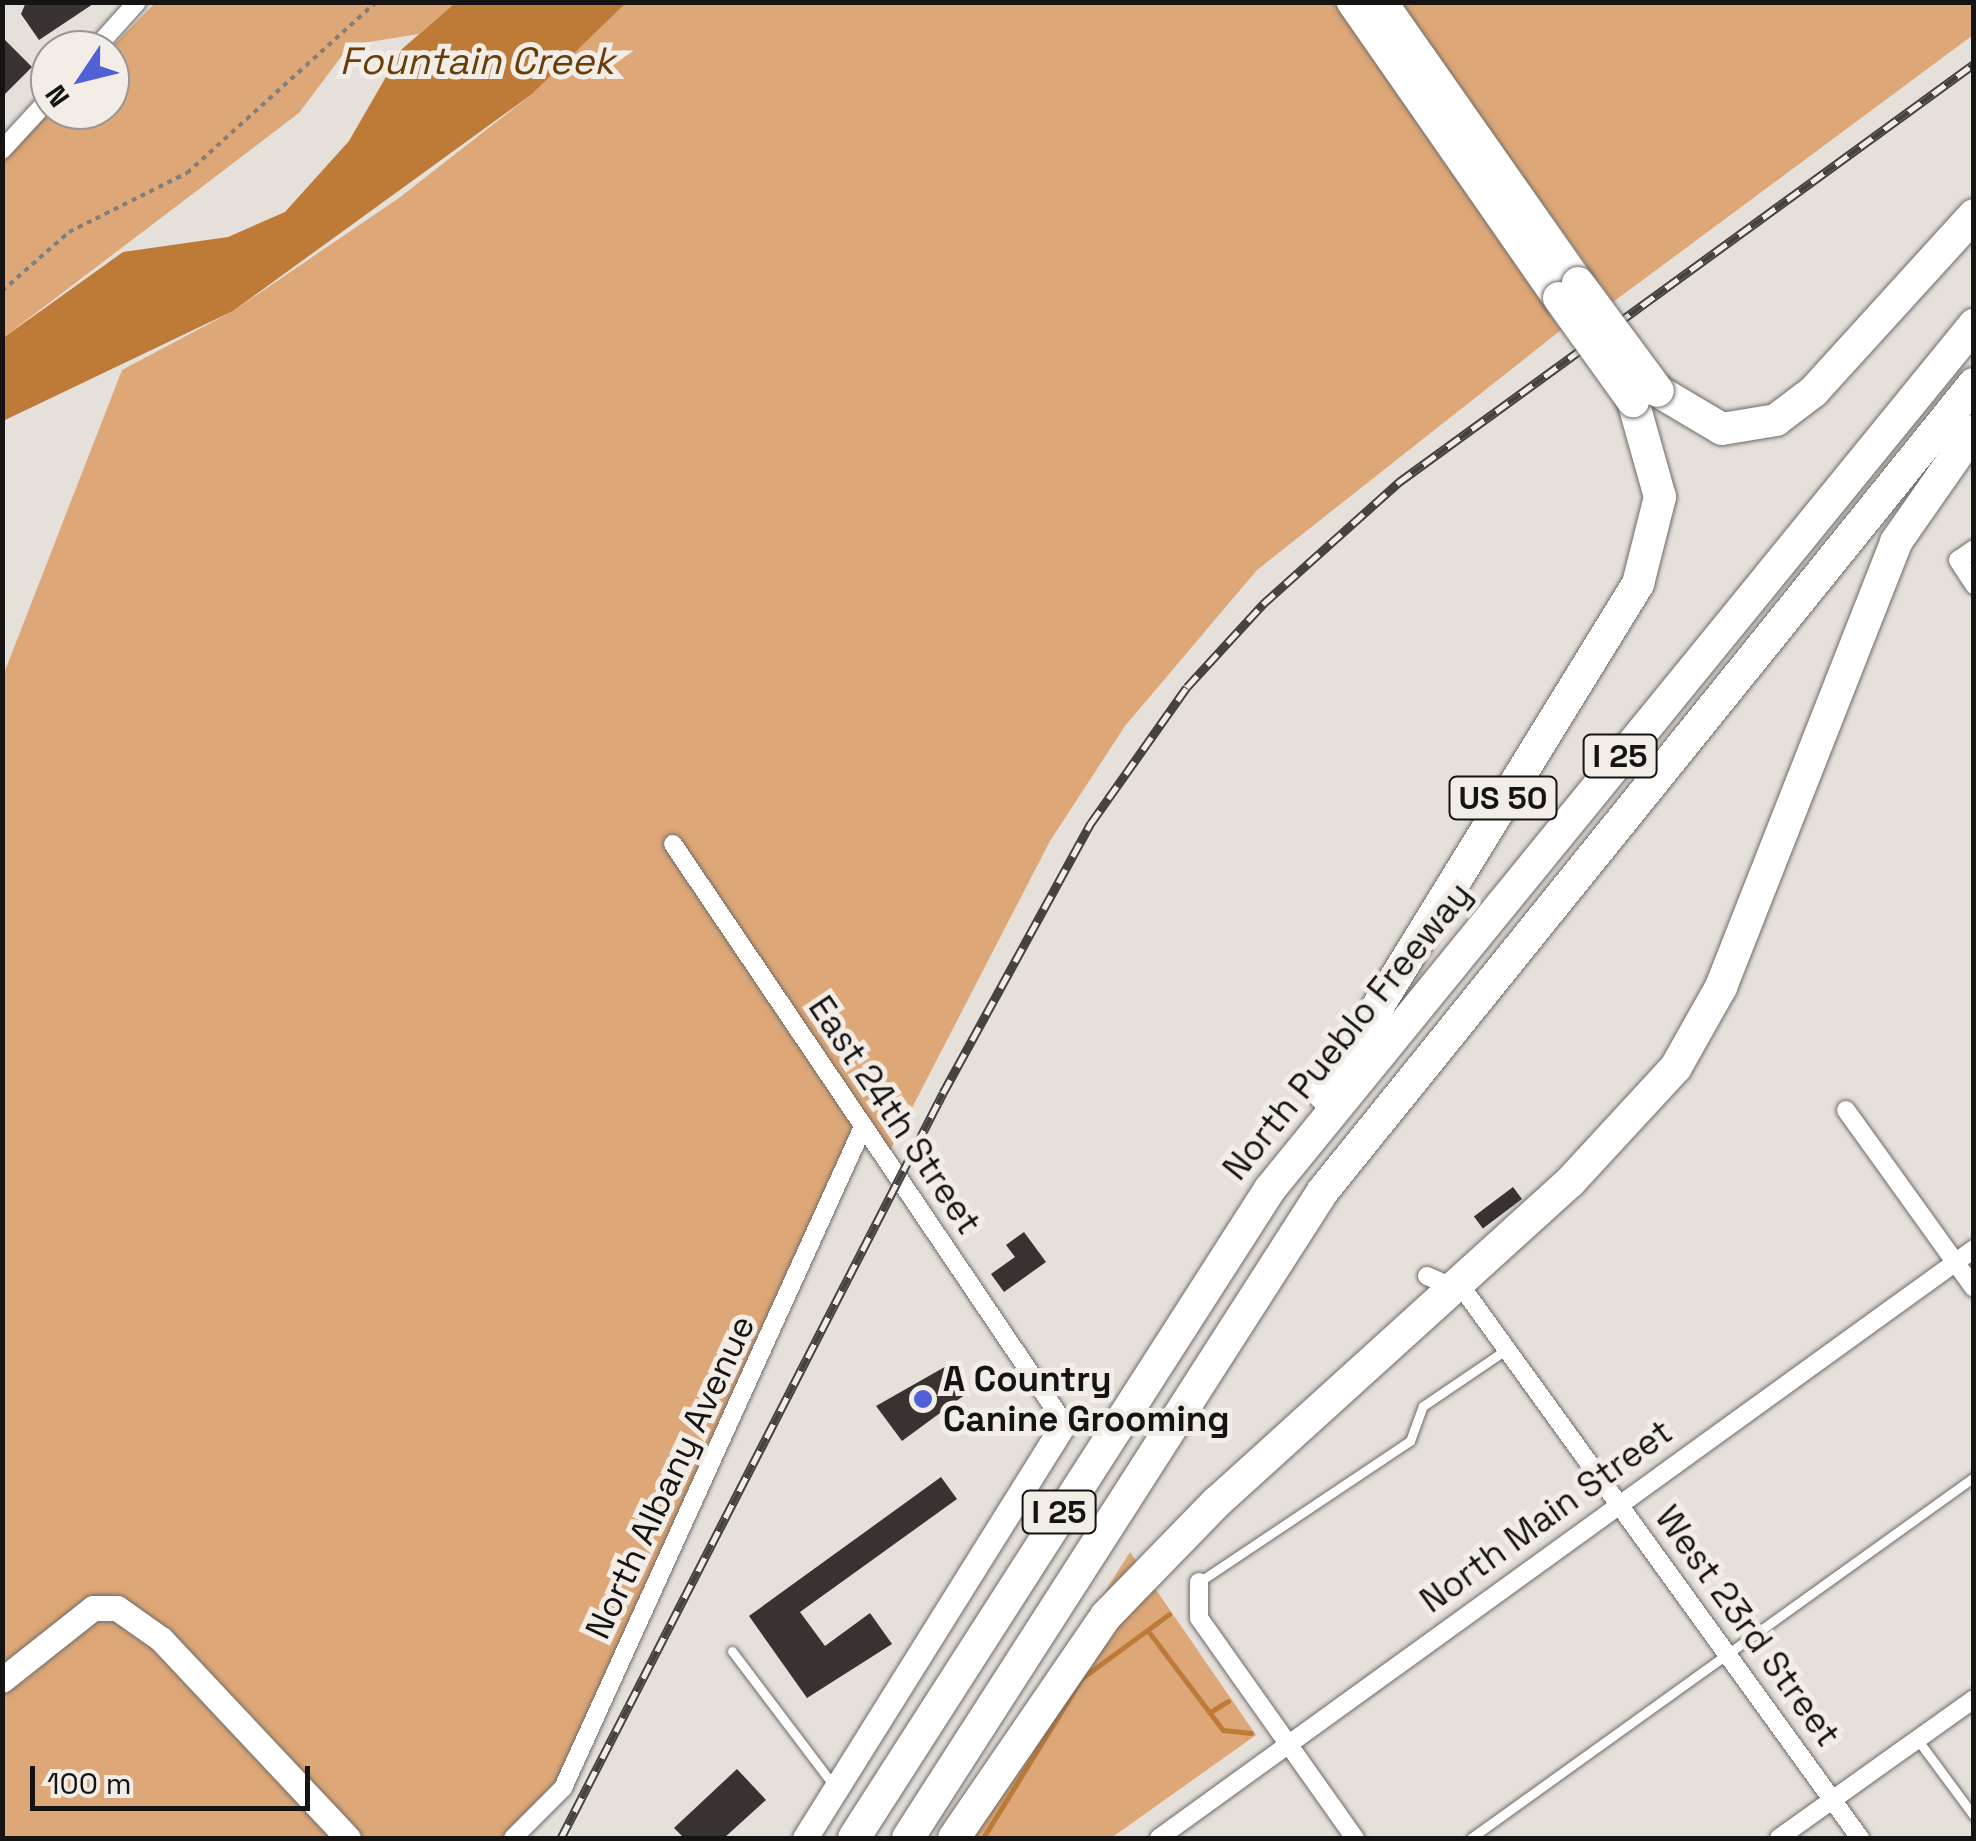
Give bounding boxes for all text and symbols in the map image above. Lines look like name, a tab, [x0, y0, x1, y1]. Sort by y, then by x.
north arrow	[30, 30, 130, 130]
water label: Fountain Creek	[340, 39, 614, 85]
text: N	[37, 78, 77, 114]
road number: I 25	[1582, 729, 1658, 783]
road number: US 50	[1448, 771, 1558, 825]
street label: North Pueblo Freeway	[1214, 874, 1480, 1188]
street label: East 24th Street	[800, 988, 990, 1242]
street label: North Albany Avenue	[576, 1308, 764, 1646]
place label: A Country Canine Grooming	[943, 1358, 1230, 1440]
marker: A Country Canine Grooming	[912, 1388, 934, 1410]
street label: North Main Street	[1412, 1411, 1680, 1621]
road number: I 25	[1022, 1485, 1096, 1539]
street label: West 23rd Street	[1647, 1497, 1849, 1755]
scale bar	[35, 1746, 315, 1808]
text: 100 m	[47, 1764, 132, 1803]

